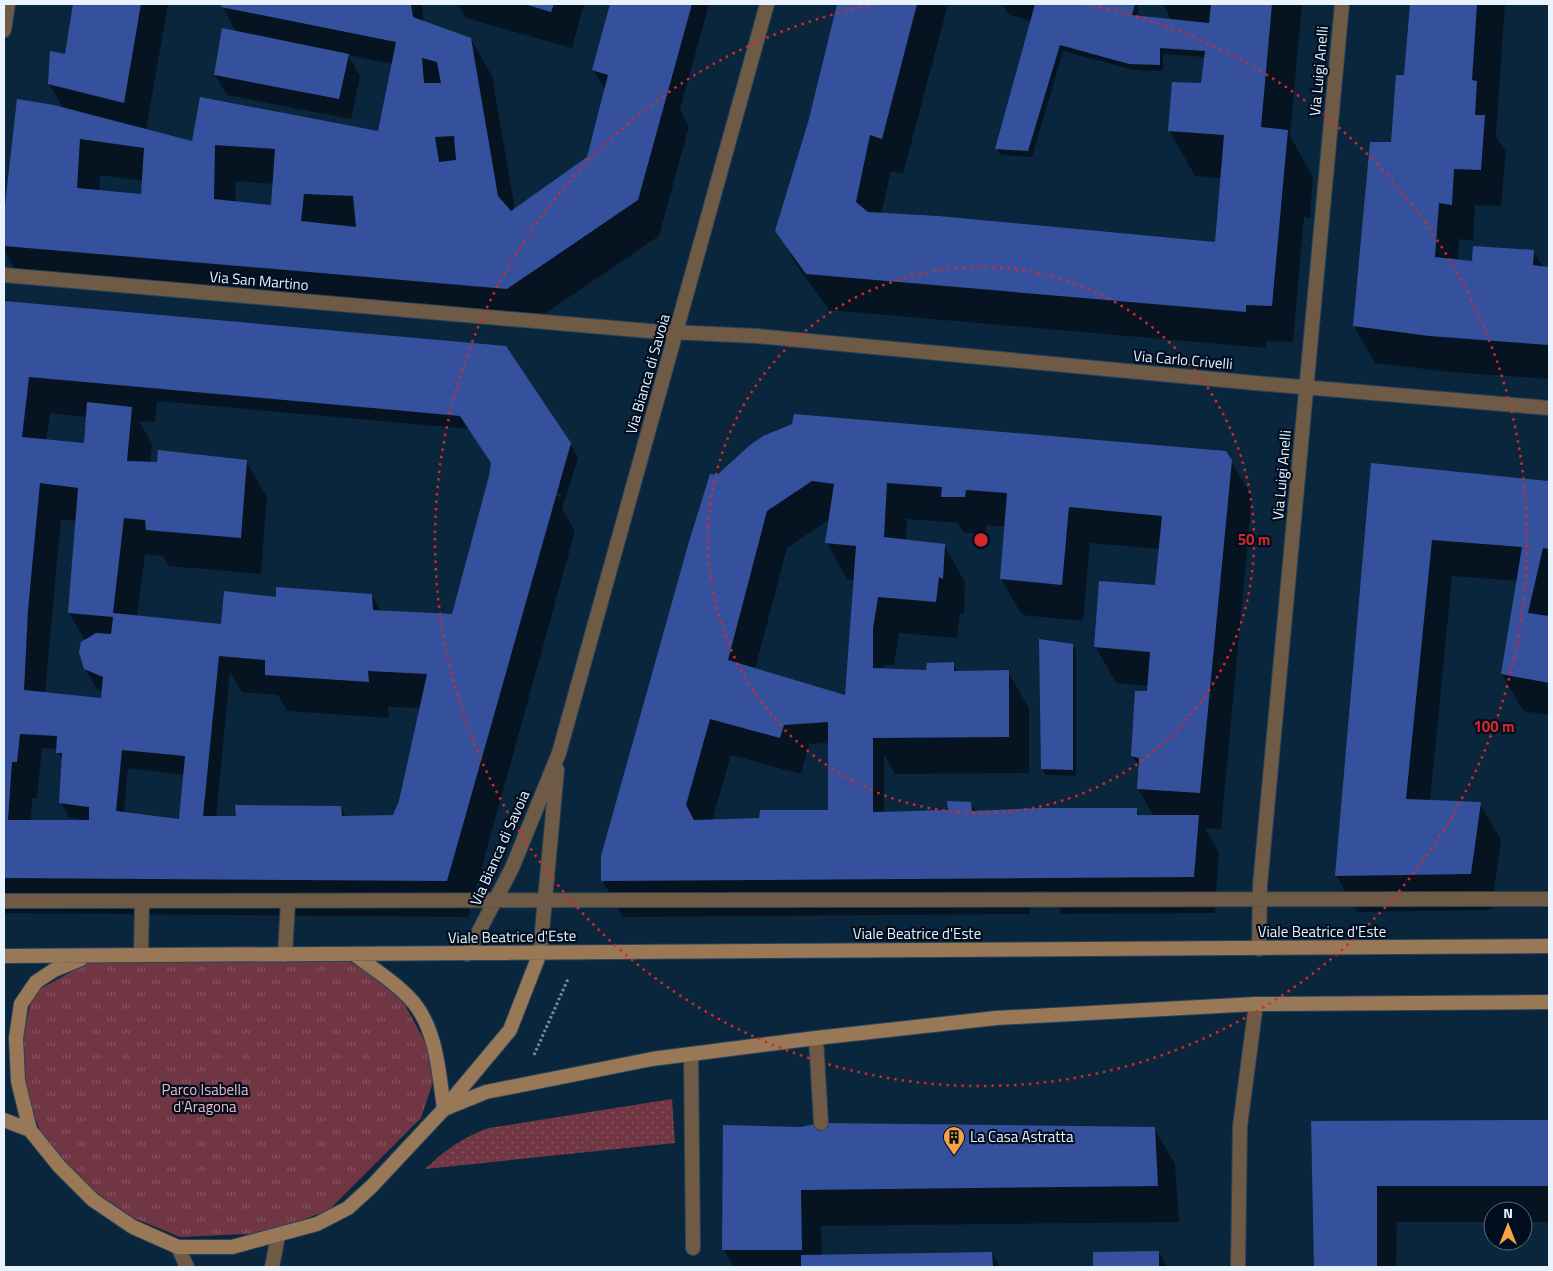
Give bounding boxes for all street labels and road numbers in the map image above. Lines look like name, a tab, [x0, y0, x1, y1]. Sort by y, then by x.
street label: Via Luigi Anelli	[1303, 25, 1334, 117]
street label: Via San Martino	[208, 265, 310, 296]
street label: Via Bianca di Savoia	[619, 311, 676, 437]
street label: Via Carlo Crivelli	[1132, 344, 1234, 375]
street label: Via Luigi Anelli	[1266, 429, 1297, 521]
street label: Via Bianca di Savoia	[464, 786, 535, 909]
street label: Viale Beatrice d'Este	[1258, 920, 1386, 943]
street label: Viale Beatrice d'Este	[853, 922, 981, 945]
street label: Viale Beatrice d'Este	[448, 924, 576, 949]

